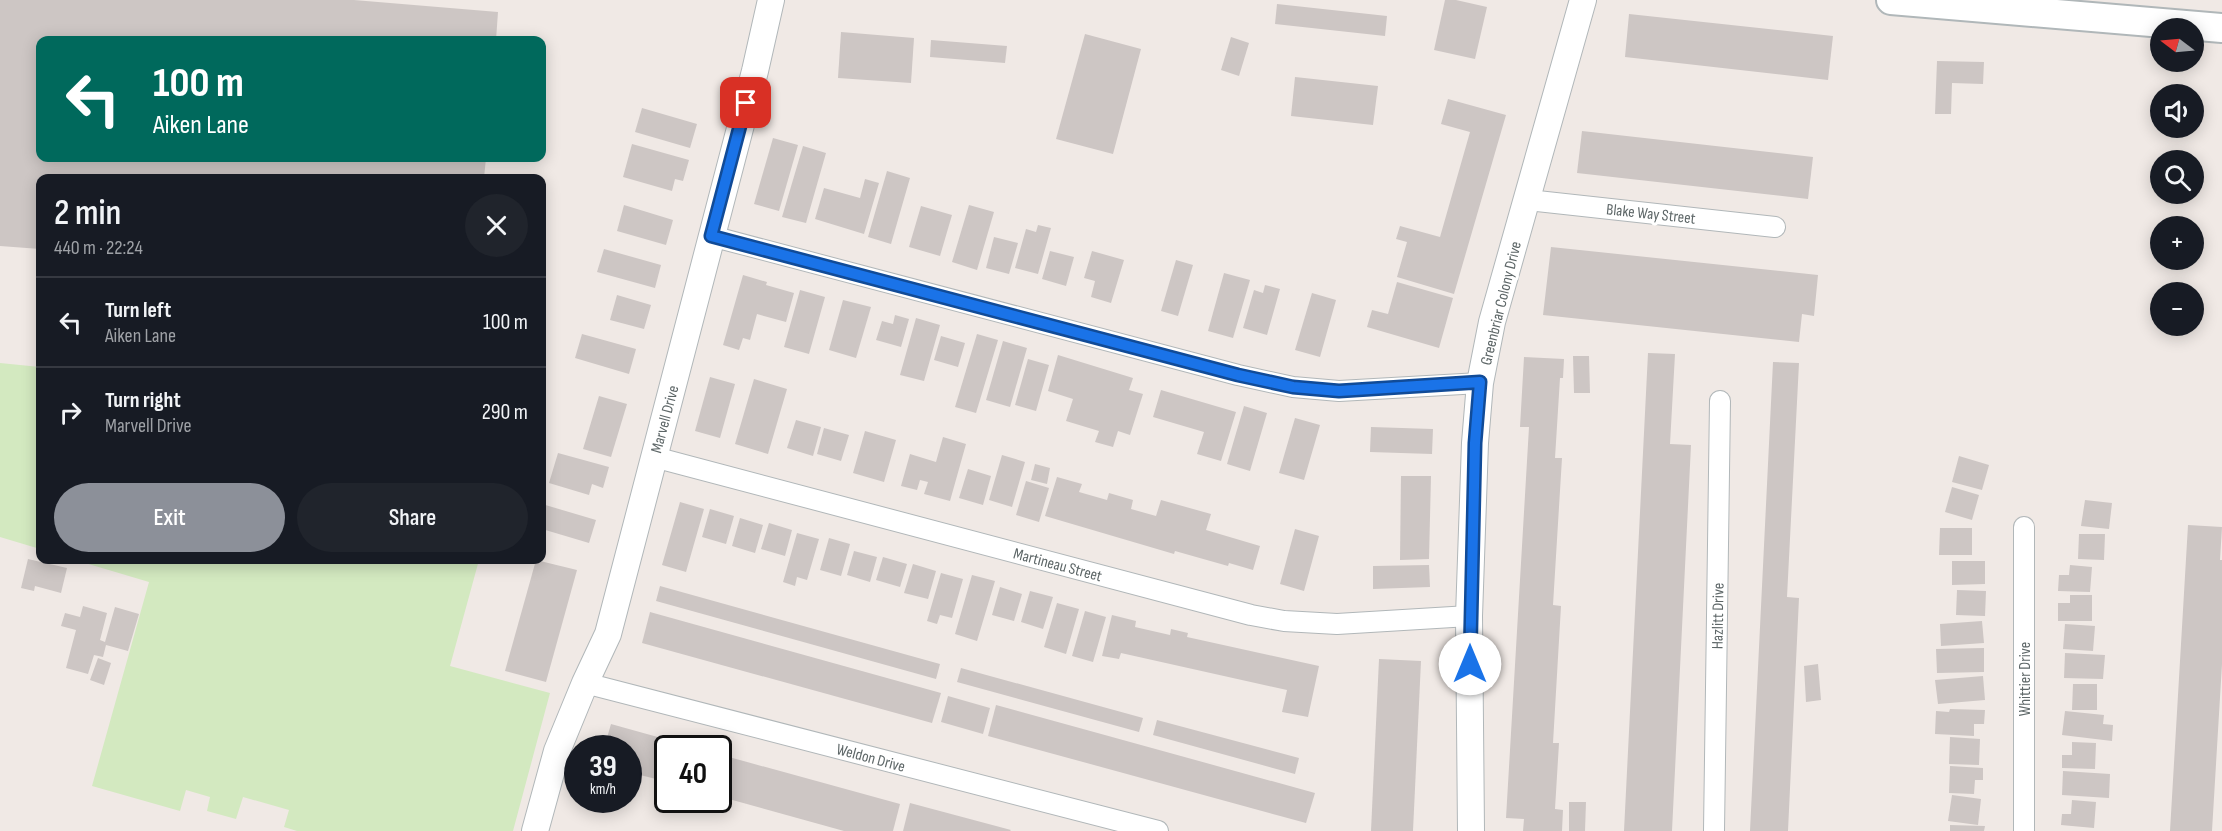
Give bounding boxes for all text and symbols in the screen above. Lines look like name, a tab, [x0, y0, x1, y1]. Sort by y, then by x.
north arrow	[2150, 18, 2204, 72]
map controls	[2150, 18, 2204, 336]
text: 100 m	[153, 58, 244, 109]
icon: left	[54, 60, 132, 138]
pin	[720, 77, 771, 128]
button: sound	[2150, 84, 2204, 138]
icon: arrive	[729, 86, 762, 119]
text: Aiken Lane	[153, 109, 249, 141]
button: search	[2150, 150, 2204, 204]
text: 2 min	[54, 192, 121, 235]
button: close	[465, 194, 528, 257]
street label: Blake Way Street	[1605, 200, 1697, 229]
button: +	[2150, 216, 2204, 270]
text: 440 m · 22:24	[54, 236, 143, 260]
street label: Greenbriar Colony Drive	[1477, 239, 1526, 367]
button: −	[2150, 282, 2204, 336]
text: Turn left	[105, 297, 171, 324]
icon: left	[54, 306, 87, 339]
text: 100 m	[483, 309, 528, 336]
text: Aiken Lane	[105, 324, 176, 348]
street label: Marvell Drive	[647, 383, 684, 455]
text: Turn right	[105, 387, 181, 414]
icon: right	[54, 396, 87, 429]
text: 290 m	[482, 399, 528, 426]
text: Marvell Drive	[105, 414, 192, 438]
button: Exit	[54, 483, 285, 552]
button: Share	[297, 483, 528, 552]
street label: Martineau Street	[1011, 545, 1104, 586]
street label: Hazlitt Drive	[1708, 583, 1729, 649]
position arrow	[1438, 632, 1502, 696]
street label: Whittier Drive	[2016, 642, 2035, 716]
speed limit sign: 40	[654, 735, 732, 813]
street label: Weldon Drive	[834, 740, 907, 777]
text: 39	[589, 749, 617, 785]
text: km/h	[590, 780, 616, 799]

